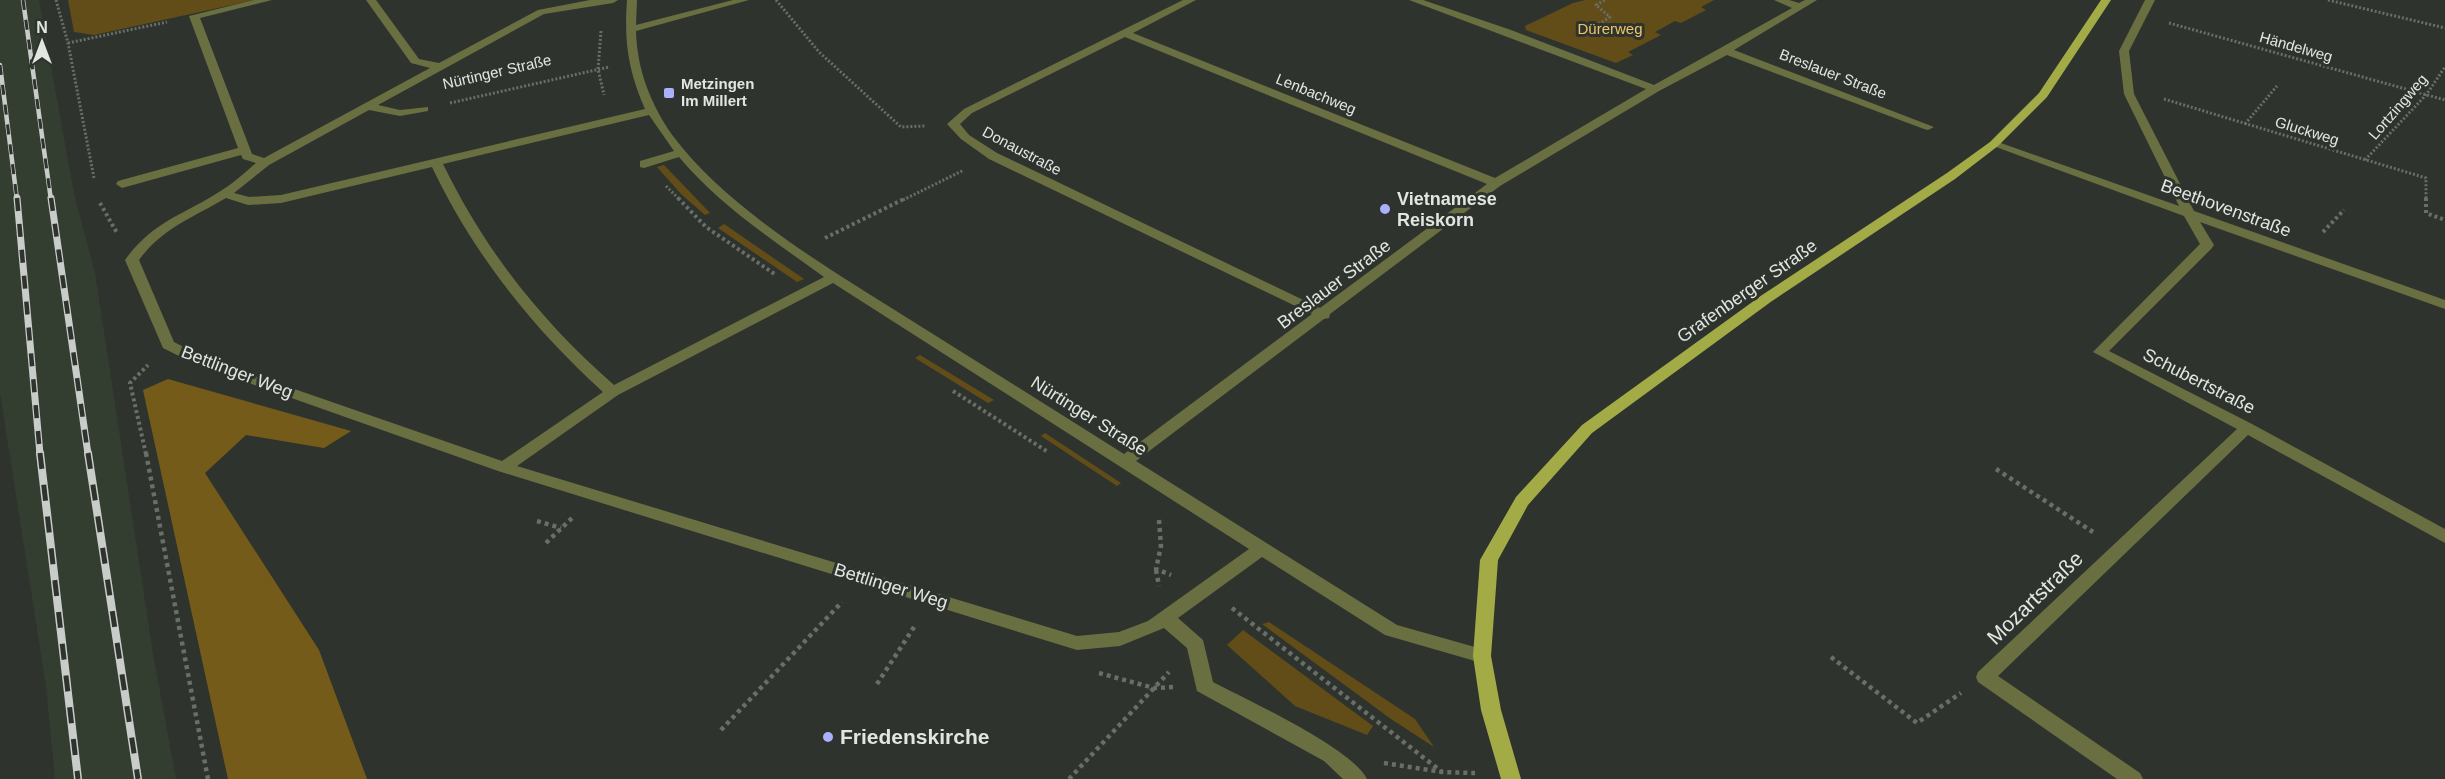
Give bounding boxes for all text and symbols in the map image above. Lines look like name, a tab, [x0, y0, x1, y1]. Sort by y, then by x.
north arrow	[12, 12, 72, 72]
text: N	[36, 19, 48, 36]
park label: Dürerweg	[1577, 20, 1643, 37]
street label: Händelweg	[2258, 28, 2335, 65]
street label: Breslauer Straße	[1777, 45, 1889, 102]
street label: Nürtinger Straße	[441, 51, 553, 92]
street label: Lenbachweg	[1274, 70, 1359, 117]
street label: Lortzingweg	[2365, 71, 2431, 143]
place label: Metzingen Im Millert	[681, 75, 754, 109]
marker: Metzingen Im Millert	[662, 86, 676, 100]
street label: Gluckweg	[2273, 113, 2341, 148]
street label: Donaustraße	[980, 123, 1065, 178]
street label: Beethovenstraße	[2158, 175, 2294, 241]
place label: Vietnamese Reiskorn	[1397, 189, 1497, 230]
marker: Vietnamese Reiskorn	[1378, 202, 1392, 216]
street label: Breslauer Straße	[1274, 235, 1394, 333]
street label: Grafenberger Straße	[1673, 235, 1821, 347]
street label: Bettlinger Weg	[178, 342, 296, 402]
street label: Schubertstraße	[2140, 344, 2258, 418]
street label: Nürtinger Straße	[1027, 372, 1151, 460]
street label: Mozartstraße	[1982, 546, 2087, 649]
street label: Bettlinger Weg	[832, 559, 950, 613]
place label: Friedenskirche	[840, 725, 989, 748]
marker: Friedenskirche	[821, 730, 835, 744]

